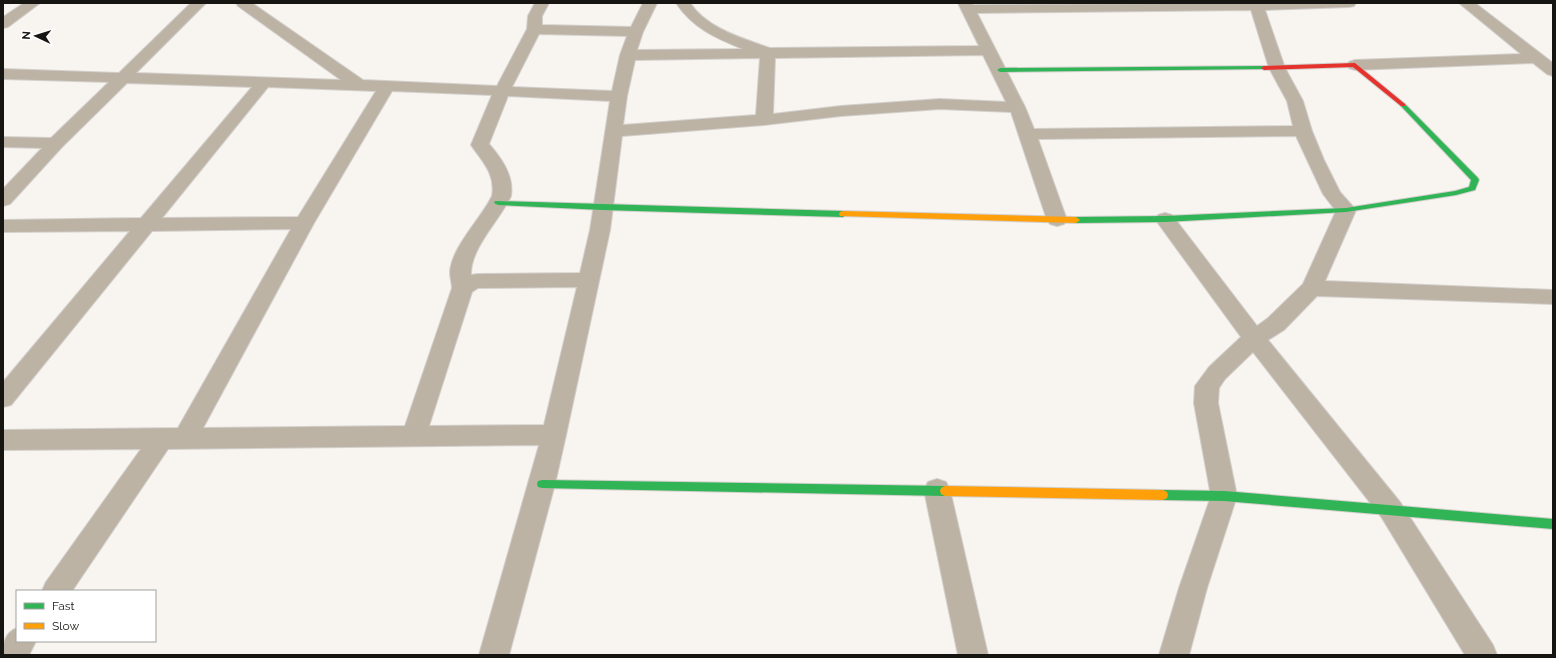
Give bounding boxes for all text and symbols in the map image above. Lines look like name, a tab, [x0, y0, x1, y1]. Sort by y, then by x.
north arrow	[16, 16, 56, 56]
text: N	[20, 31, 33, 40]
legend	[16, 590, 156, 642]
text: Fast	[52, 599, 75, 613]
text: Slow	[52, 619, 79, 633]

